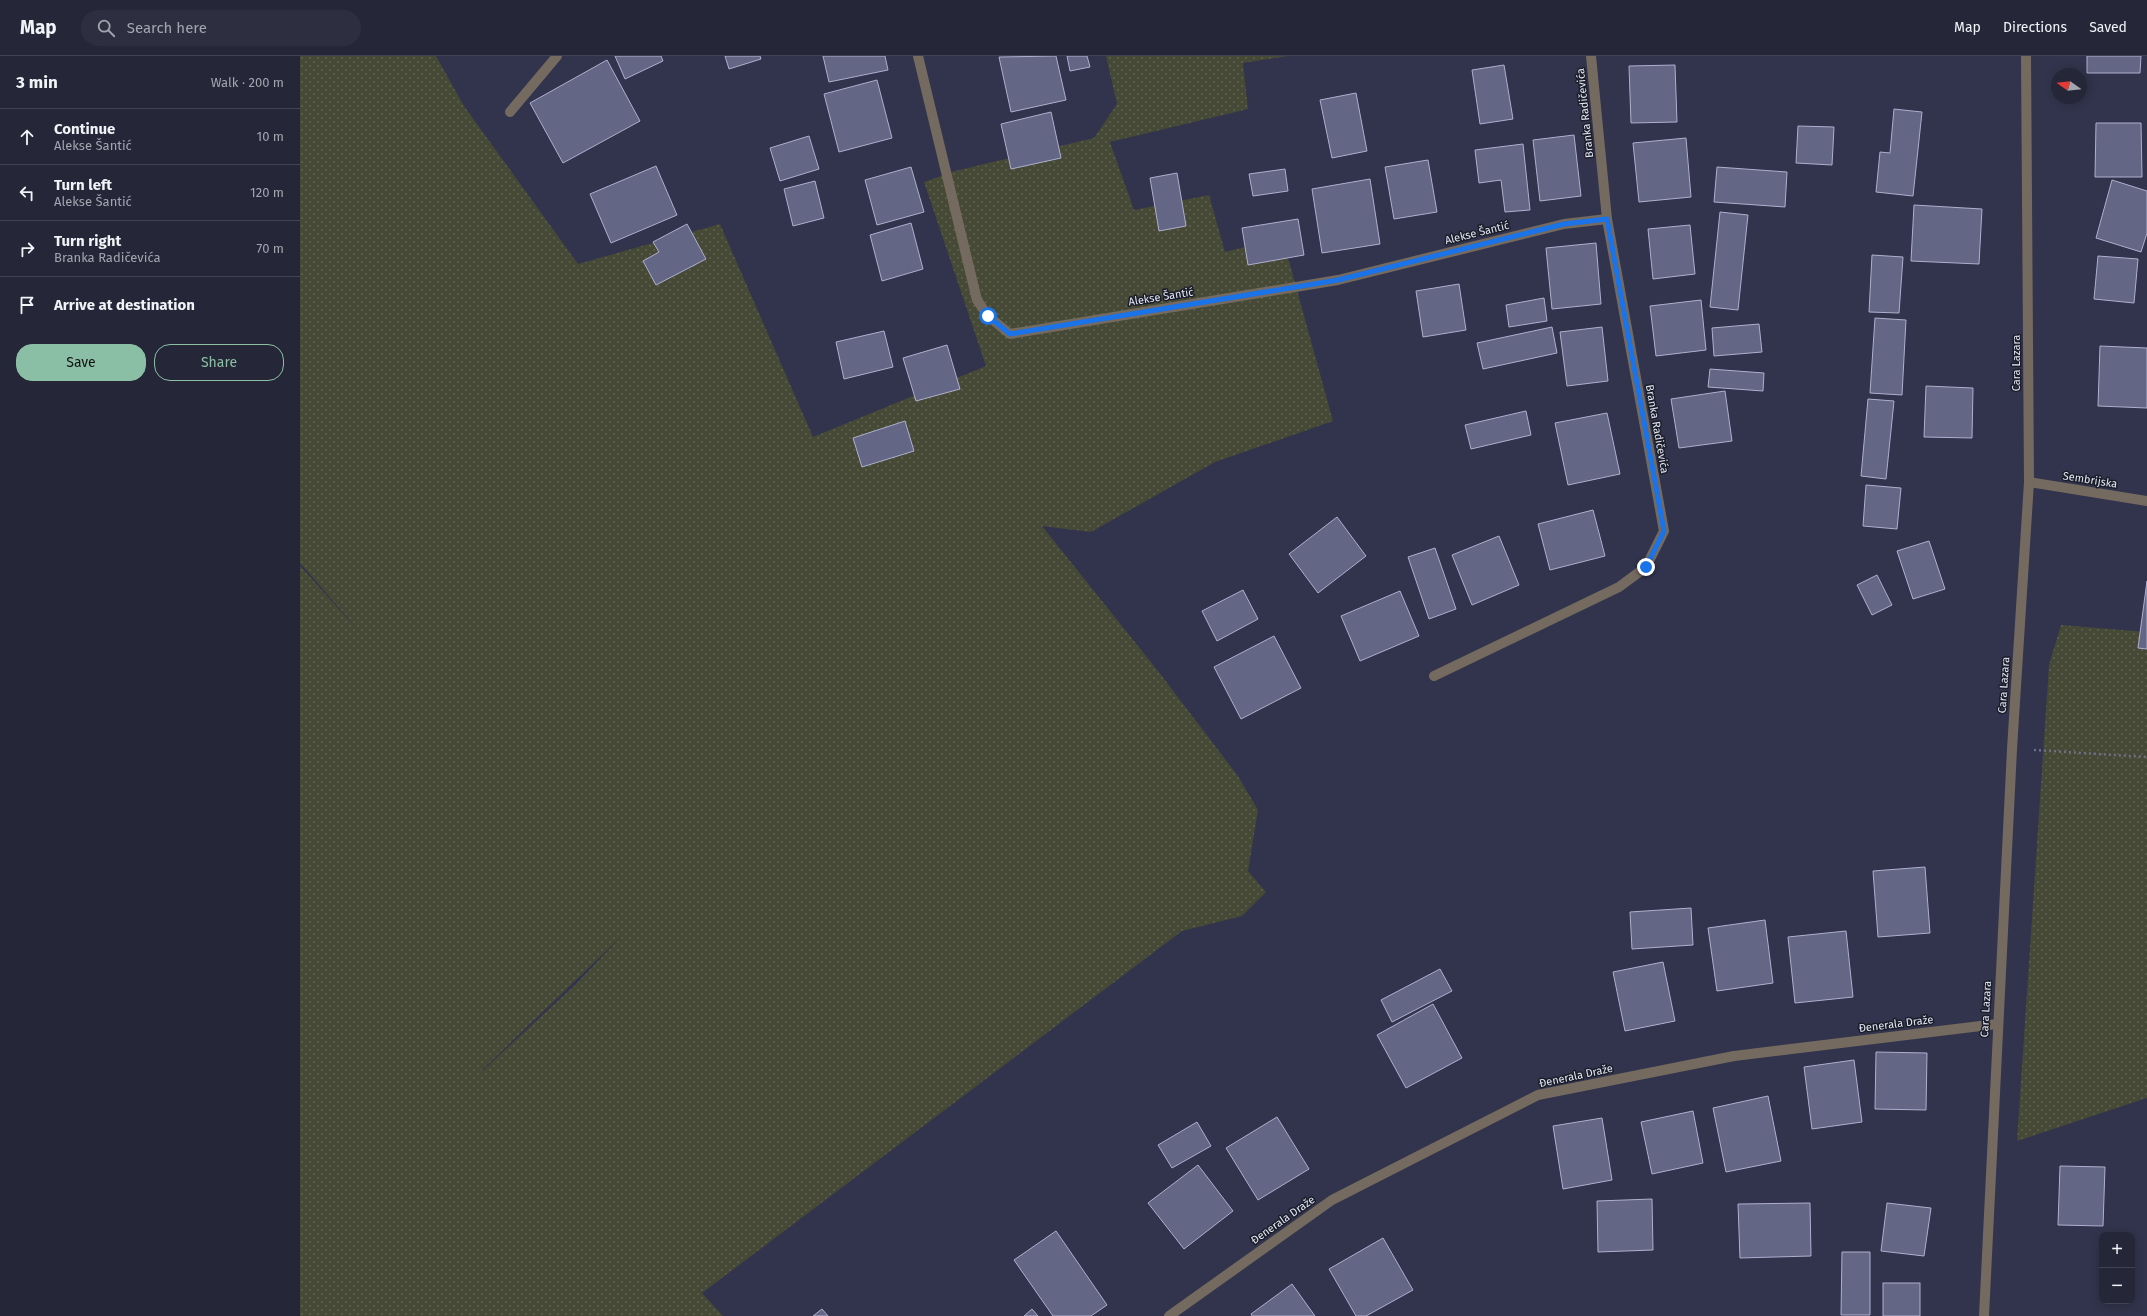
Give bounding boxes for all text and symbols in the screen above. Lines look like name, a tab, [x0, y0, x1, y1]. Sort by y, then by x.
search box	[81, 10, 361, 46]
text: Map	[20, 16, 57, 39]
icon: search	[95, 17, 117, 39]
text: Search here	[127, 19, 207, 37]
text: Map	[1954, 19, 1981, 36]
text: Directions	[2003, 19, 2067, 36]
text: Saved	[2089, 19, 2127, 36]
street label: Branka Radičevića	[1574, 67, 1596, 159]
north arrow	[2051, 68, 2087, 104]
text: 3 min	[16, 72, 58, 93]
text: Walk · 200 m	[211, 75, 284, 90]
text: Continue	[54, 120, 115, 138]
icon: ahead	[16, 126, 38, 148]
text: 10 m	[257, 129, 284, 144]
text: Alekse Šantić	[54, 138, 132, 153]
text: Turn left	[54, 176, 112, 194]
icon: left	[16, 182, 38, 204]
text: 120 m	[250, 185, 284, 200]
text: Alekse Šantić	[54, 194, 132, 209]
street label: Alekse Šantić	[1443, 218, 1511, 247]
text: Turn right	[54, 232, 121, 250]
icon: right	[16, 238, 38, 260]
text: 70 m	[257, 241, 284, 256]
text: Branka Radičevića	[54, 250, 161, 265]
street label: Alekse Šantić	[1127, 284, 1195, 309]
icon: arrive	[16, 294, 38, 316]
text: Arrive at destination	[54, 296, 195, 314]
route start	[979, 307, 997, 325]
street label: Cara Lazara	[2010, 335, 2023, 391]
button: Save	[16, 344, 146, 381]
button: Share	[154, 344, 284, 381]
street label: Branka Radičevića	[1643, 383, 1671, 475]
street label: Sembrijska	[2062, 469, 2118, 491]
route end	[1637, 558, 1655, 576]
street label: Cara Lazara	[1996, 656, 2012, 714]
street label: Cara Lazara	[1978, 980, 1994, 1038]
street label: Đenerala Draže	[1858, 1013, 1934, 1035]
street label: Đenerala Draže	[1538, 1062, 1614, 1090]
street label: Đenerala Draže	[1249, 1193, 1317, 1247]
map controls	[2099, 1232, 2135, 1304]
button: +	[2099, 1232, 2135, 1268]
button: −	[2099, 1268, 2135, 1304]

